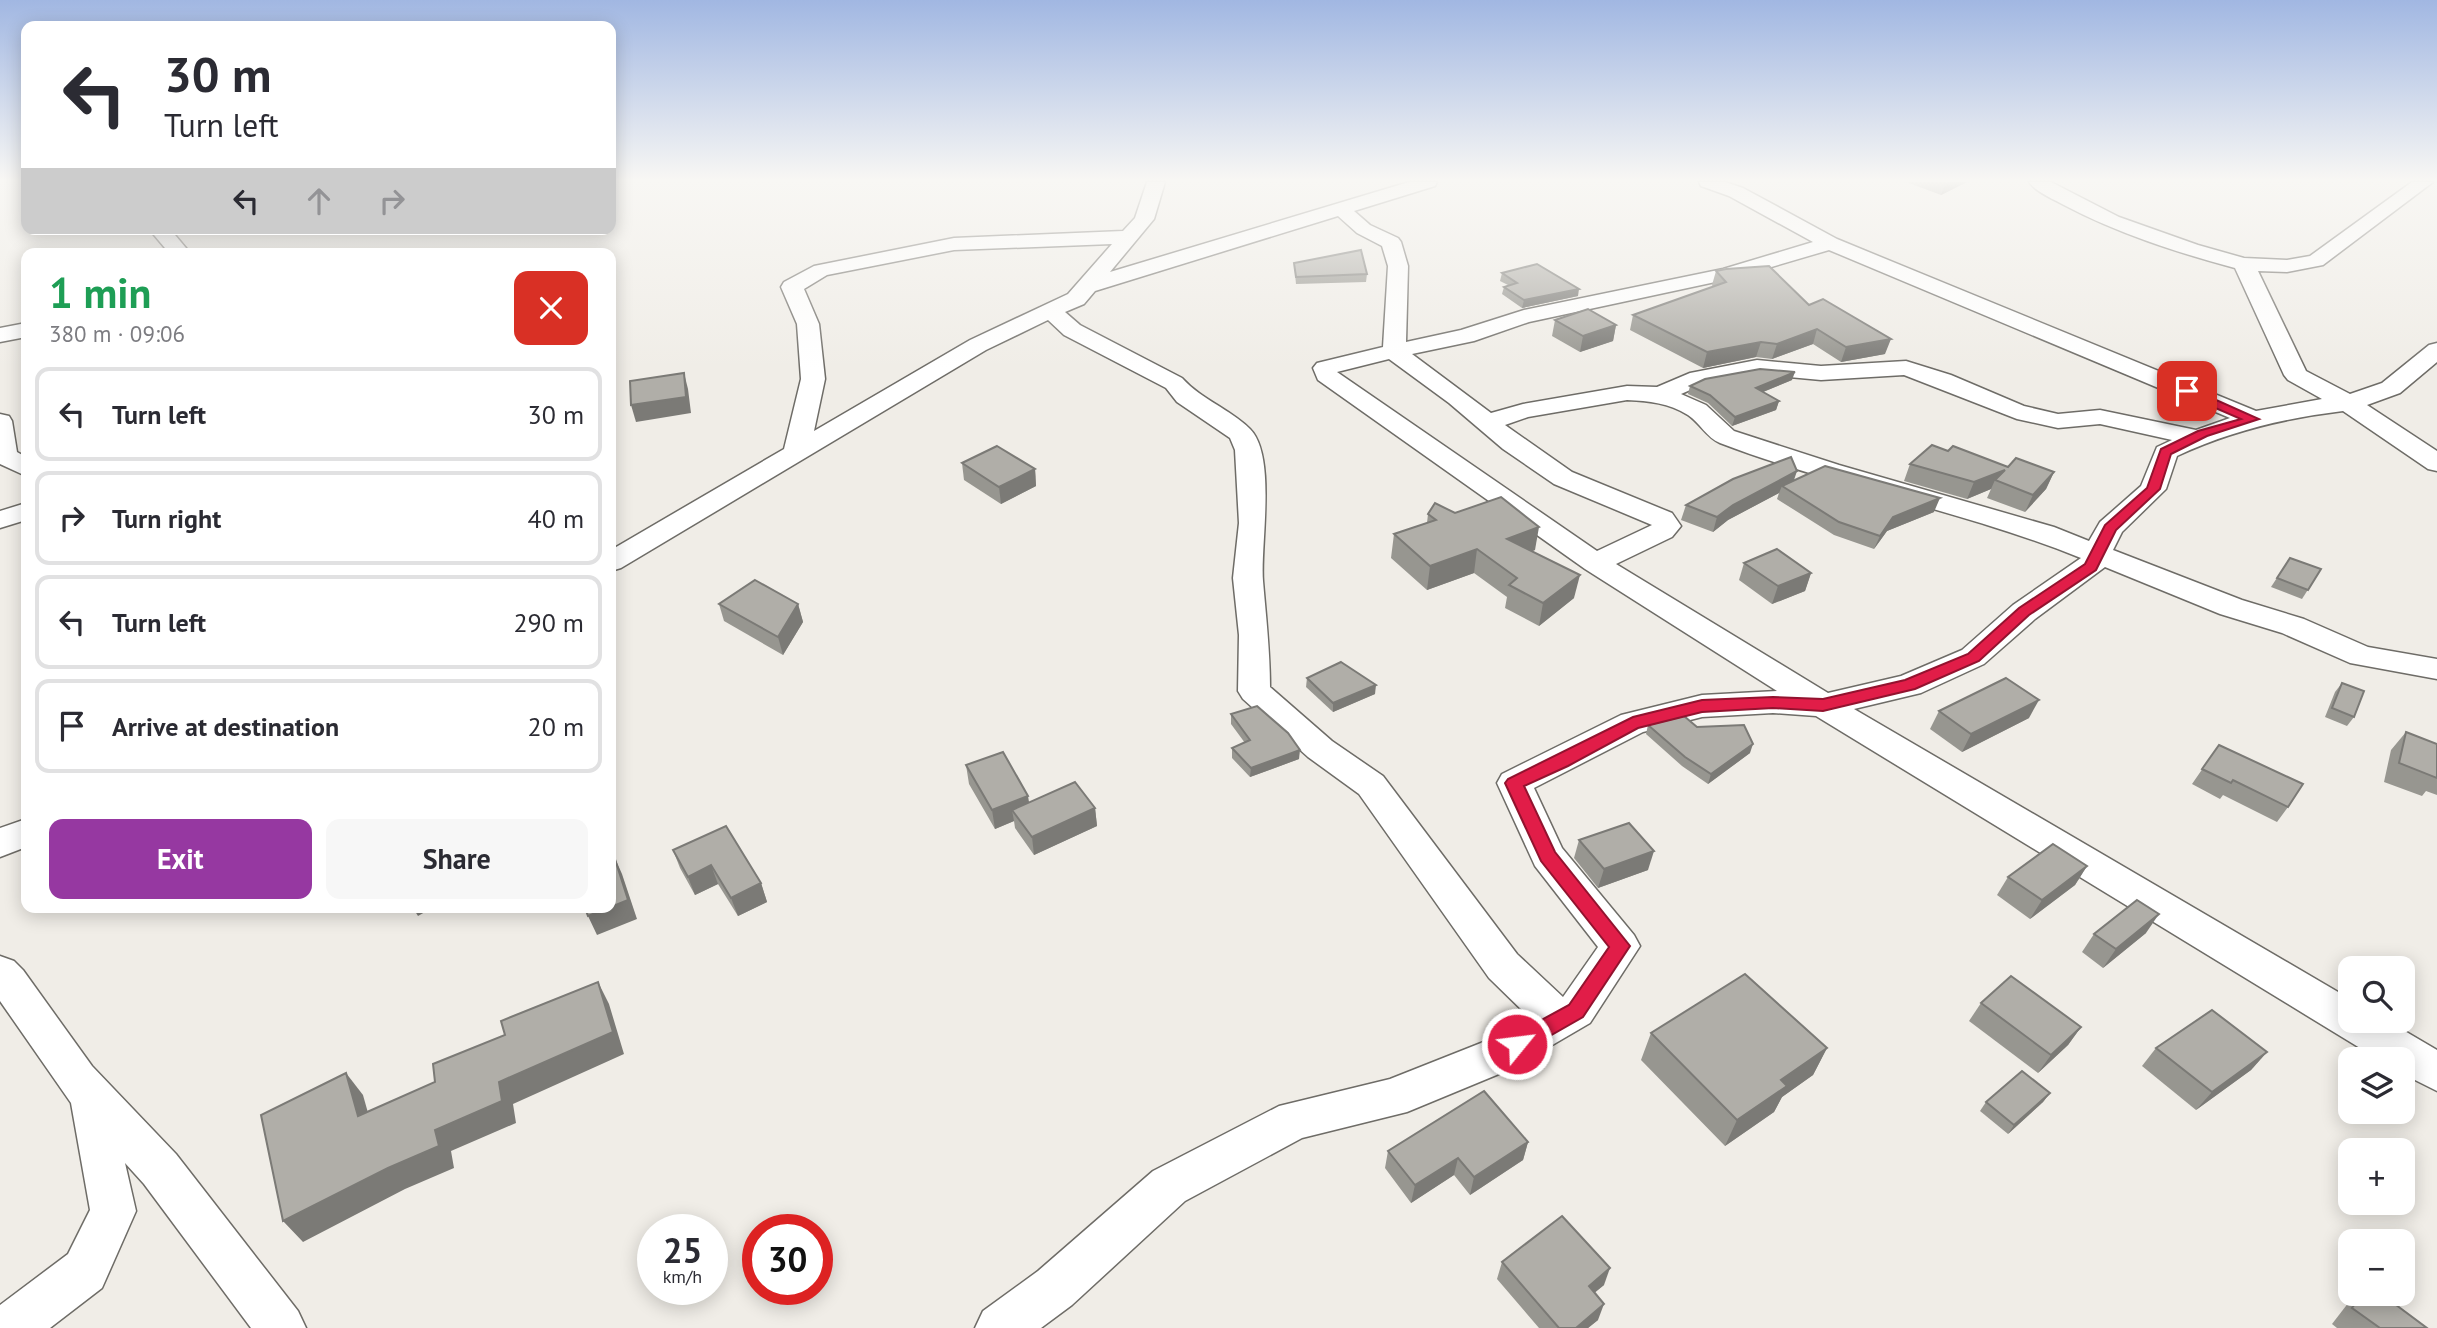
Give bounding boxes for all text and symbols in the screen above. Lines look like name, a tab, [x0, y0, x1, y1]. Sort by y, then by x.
text: 30 m	[164, 42, 271, 106]
icon: left	[49, 49, 140, 140]
text: Turn left	[164, 104, 279, 146]
icon: left	[227, 182, 265, 220]
icon: ahead	[300, 182, 338, 220]
icon: right	[373, 182, 411, 220]
text: 1 min	[49, 265, 151, 320]
button: close	[514, 271, 588, 345]
text: 380 m · 09:06	[49, 319, 185, 348]
pin	[2157, 361, 2217, 421]
icon: arrive	[2168, 372, 2206, 410]
icon: left	[53, 395, 91, 433]
text: Turn left	[112, 398, 206, 431]
text: 30 m	[528, 398, 584, 431]
icon: right	[53, 499, 91, 537]
text: Turn right	[112, 502, 221, 535]
text: 40 m	[528, 502, 584, 535]
icon: left	[53, 603, 91, 641]
text: Turn left	[112, 606, 206, 639]
text: 290 m	[513, 606, 584, 639]
icon: arrive	[53, 707, 91, 745]
text: Arrive at destination	[112, 710, 339, 743]
text: 20 m	[528, 710, 584, 743]
button: Exit	[49, 819, 312, 899]
button: Share	[326, 819, 588, 899]
map controls	[2338, 956, 2415, 1306]
button: search	[2338, 956, 2415, 1033]
position arrow	[1480, 1007, 1554, 1081]
button: layers	[2338, 1047, 2415, 1124]
button: +	[2338, 1138, 2415, 1215]
speed limit sign: 30	[742, 1214, 833, 1305]
text: 25	[663, 1227, 702, 1273]
button: −	[2338, 1229, 2415, 1306]
text: km/h	[663, 1265, 702, 1288]

